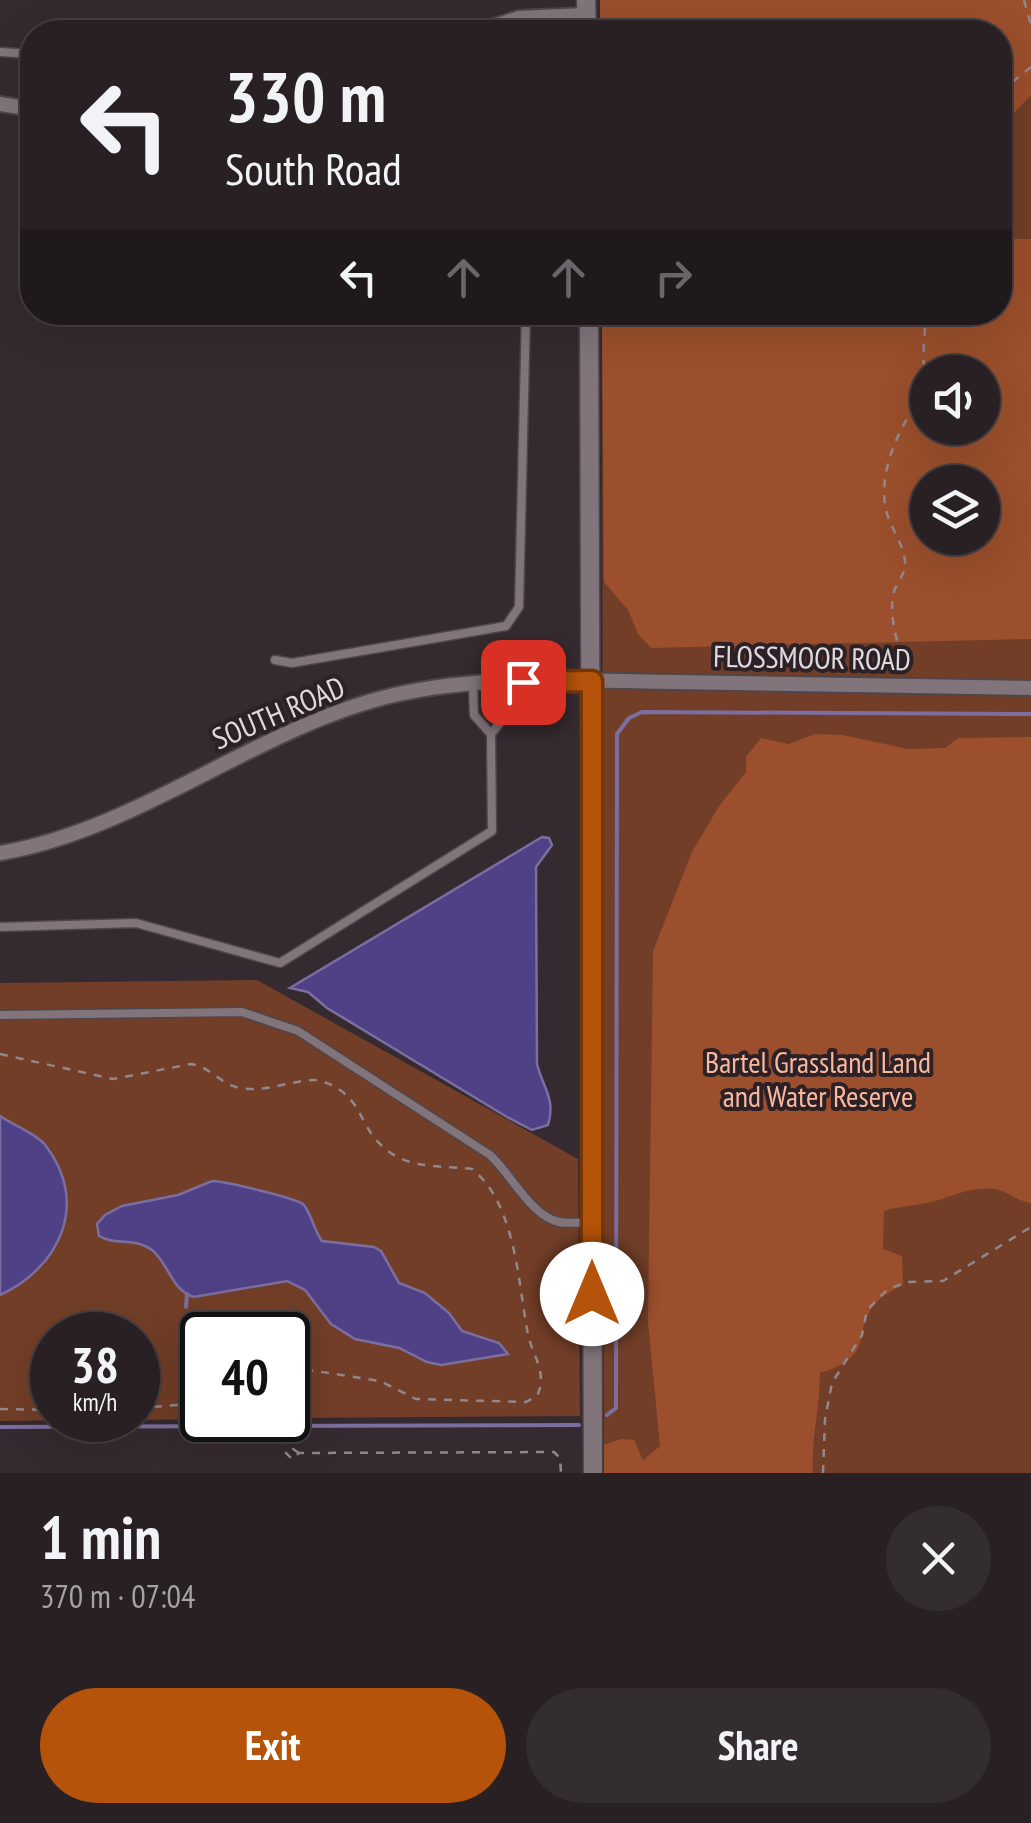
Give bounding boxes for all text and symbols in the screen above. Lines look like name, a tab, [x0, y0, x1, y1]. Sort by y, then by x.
text: 330 m	[225, 51, 386, 141]
icon: left	[60, 60, 190, 190]
text: South Road	[225, 139, 402, 197]
icon: left	[331, 250, 386, 305]
icon: ahead	[436, 250, 491, 305]
icon: ahead	[541, 250, 596, 305]
icon: right	[646, 250, 701, 305]
map controls	[910, 355, 1000, 555]
button: sound	[910, 355, 1000, 445]
button: layers	[910, 465, 1000, 555]
street label: FLOSSMOOR ROAD	[713, 636, 911, 678]
pin	[481, 640, 566, 725]
icon: arrive	[496, 655, 551, 710]
street label: SOUTH ROAD	[206, 667, 350, 757]
park label: Bartel Grassland Land and Water Reserve	[705, 1042, 931, 1115]
position arrow	[540, 1242, 644, 1346]
speed limit sign: 40	[180, 1312, 310, 1442]
text: 38	[71, 1332, 119, 1397]
text: km/h	[73, 1386, 117, 1418]
text: 1 min	[40, 1498, 161, 1576]
button: close	[886, 1506, 991, 1611]
text: 370 m · 07:04	[40, 1575, 195, 1617]
button: Exit	[40, 1688, 506, 1803]
button: Share	[526, 1688, 991, 1803]

